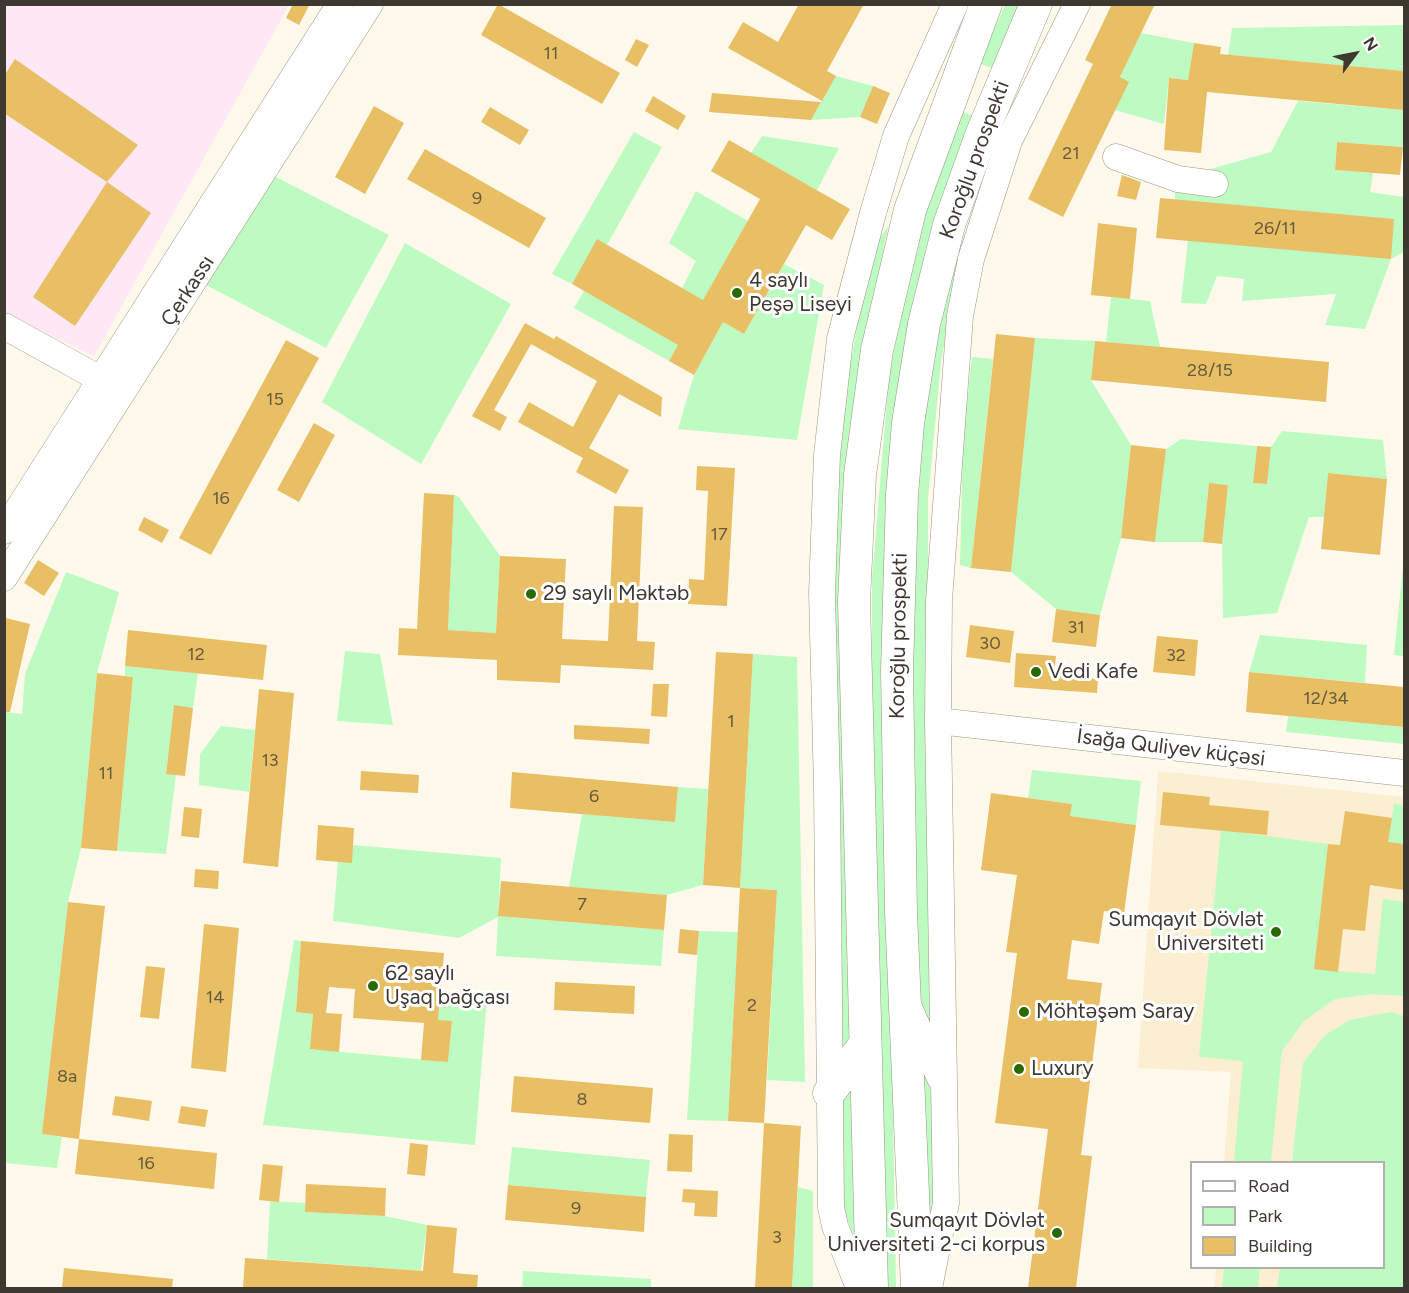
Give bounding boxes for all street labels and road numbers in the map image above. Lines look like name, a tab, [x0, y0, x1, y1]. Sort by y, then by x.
street label: Koroğlu prospekti	[935, 78, 1015, 242]
street label: Çerkassı	[156, 251, 220, 331]
street label: Koroğlu prospekti	[885, 553, 913, 719]
street label: İsağa Quliyev küçəsi	[1075, 724, 1267, 772]

